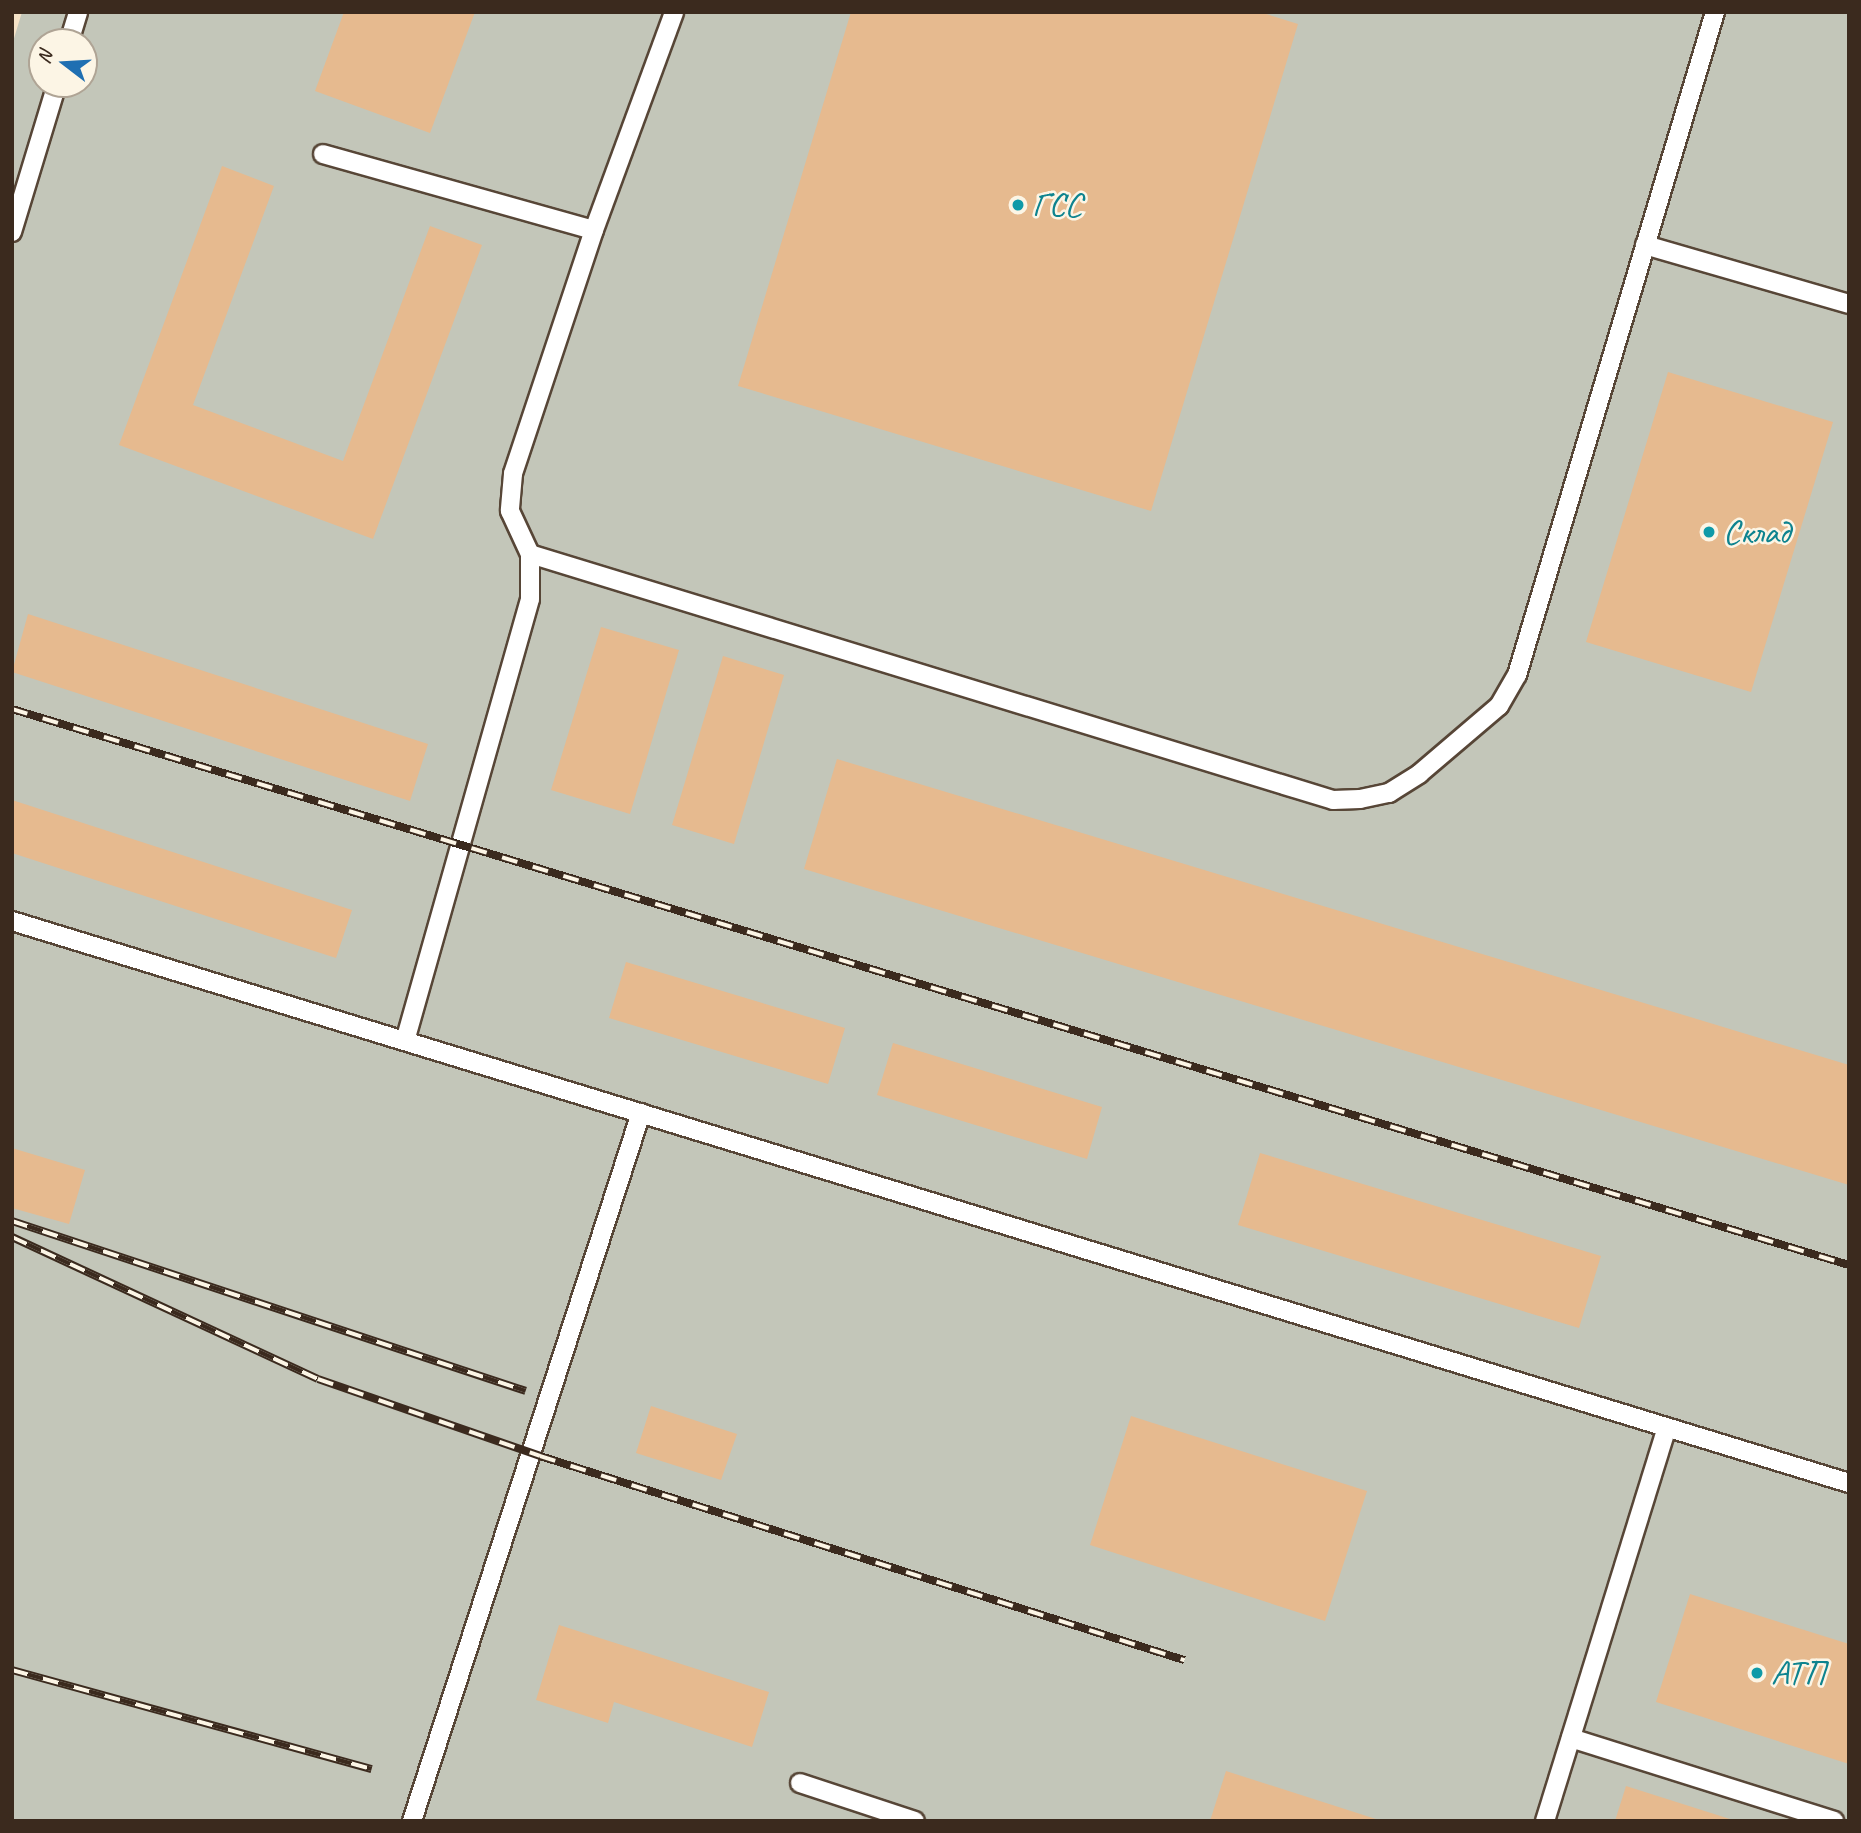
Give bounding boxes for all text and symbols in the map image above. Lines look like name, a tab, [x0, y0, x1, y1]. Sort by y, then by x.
north arrow	[28, 28, 98, 98]
text: N	[32, 48, 58, 67]
place label: ГСС	[1032, 184, 1082, 226]
marker: ГСС	[1010, 197, 1026, 213]
place label: Склад	[1723, 511, 1790, 553]
marker: Склад	[1701, 524, 1717, 540]
place label: АТП	[1771, 1652, 1824, 1694]
marker: АТП	[1749, 1665, 1765, 1681]

